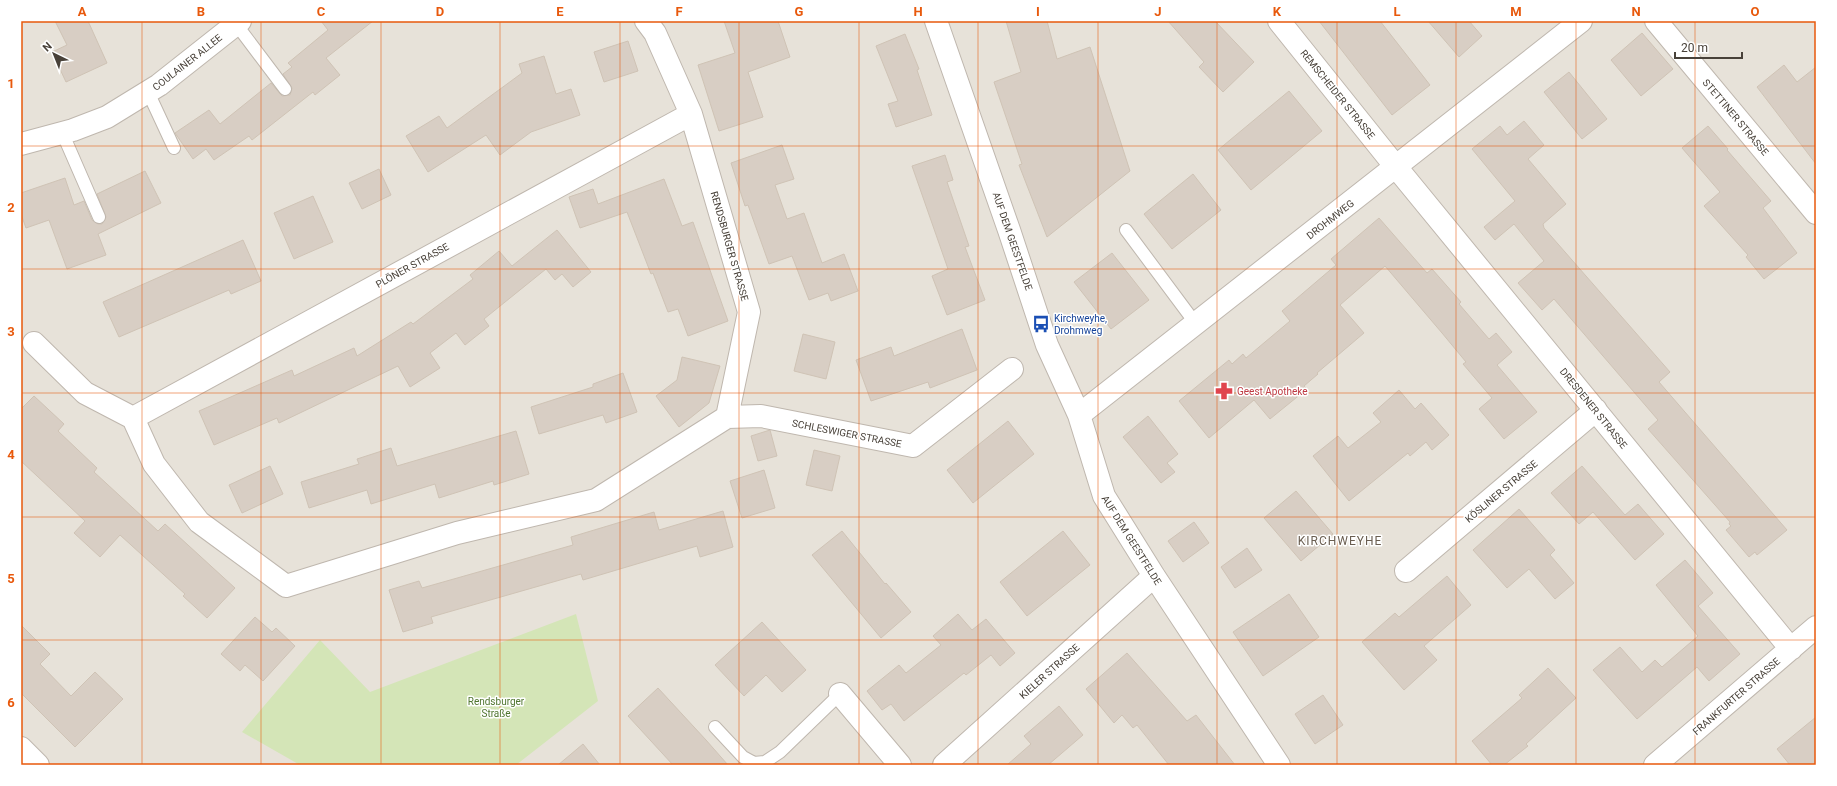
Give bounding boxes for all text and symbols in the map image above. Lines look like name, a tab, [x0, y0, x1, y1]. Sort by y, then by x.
text: A	[78, 4, 87, 19]
text: B	[197, 4, 205, 19]
text: C	[317, 4, 326, 19]
text: D	[436, 4, 444, 19]
text: E	[556, 4, 564, 19]
text: F	[675, 4, 683, 19]
text: G	[795, 4, 804, 19]
text: H	[913, 4, 923, 19]
text: I	[1036, 4, 1040, 19]
text: J	[1154, 4, 1162, 19]
text: K	[1273, 4, 1282, 19]
text: L	[1393, 4, 1401, 19]
text: M	[1510, 4, 1522, 19]
text: N	[1631, 4, 1641, 19]
text: O	[1751, 4, 1760, 19]
street label: COULAINER ALLEE	[151, 32, 224, 93]
north arrow	[34, 34, 74, 74]
scale bar	[1675, 34, 1742, 60]
text: N	[40, 39, 55, 54]
text: 20 m	[1681, 41, 1708, 55]
street label: REMSCHEIDER STRASSE	[1298, 47, 1377, 141]
text: 1	[7, 76, 15, 91]
street label: STETTINER STRASSE	[1701, 77, 1771, 158]
street label: RENDSBURGER STRASSE	[709, 190, 751, 303]
street label: AUF DEM GEESTFELDE	[991, 191, 1035, 292]
street label: DROHMWEG	[1305, 197, 1356, 241]
text: 2	[7, 200, 15, 215]
street label: PLÖNER STRASSE	[373, 240, 451, 290]
place label: Kirchweyhe, Drohmweg	[1054, 313, 1107, 336]
bus stop icon: Kirchweyhe, Drohmweg	[1031, 314, 1051, 334]
text: 3	[7, 324, 15, 339]
street label: DRESDENER STRASSE	[1558, 366, 1630, 451]
pharmacy icon: Geest Apotheke	[1214, 381, 1234, 401]
place label: Geest Apotheke	[1237, 386, 1308, 397]
street label: SCHLESWIGER STRASSE	[791, 417, 903, 450]
text: 4	[7, 447, 15, 462]
street label: KÖSLINER STRASSE	[1462, 457, 1540, 525]
street label: AUF DEM GEESTFELDE	[1100, 494, 1164, 587]
district label: KIRCHWEYHE	[1298, 534, 1382, 548]
text: 5	[7, 571, 15, 586]
street label: KIELER STRASSE	[1017, 641, 1082, 701]
street label: FRANKFURTER STRASSE	[1691, 655, 1782, 737]
text: 6	[7, 695, 15, 710]
park label: Rendsburger Straße	[468, 696, 525, 719]

